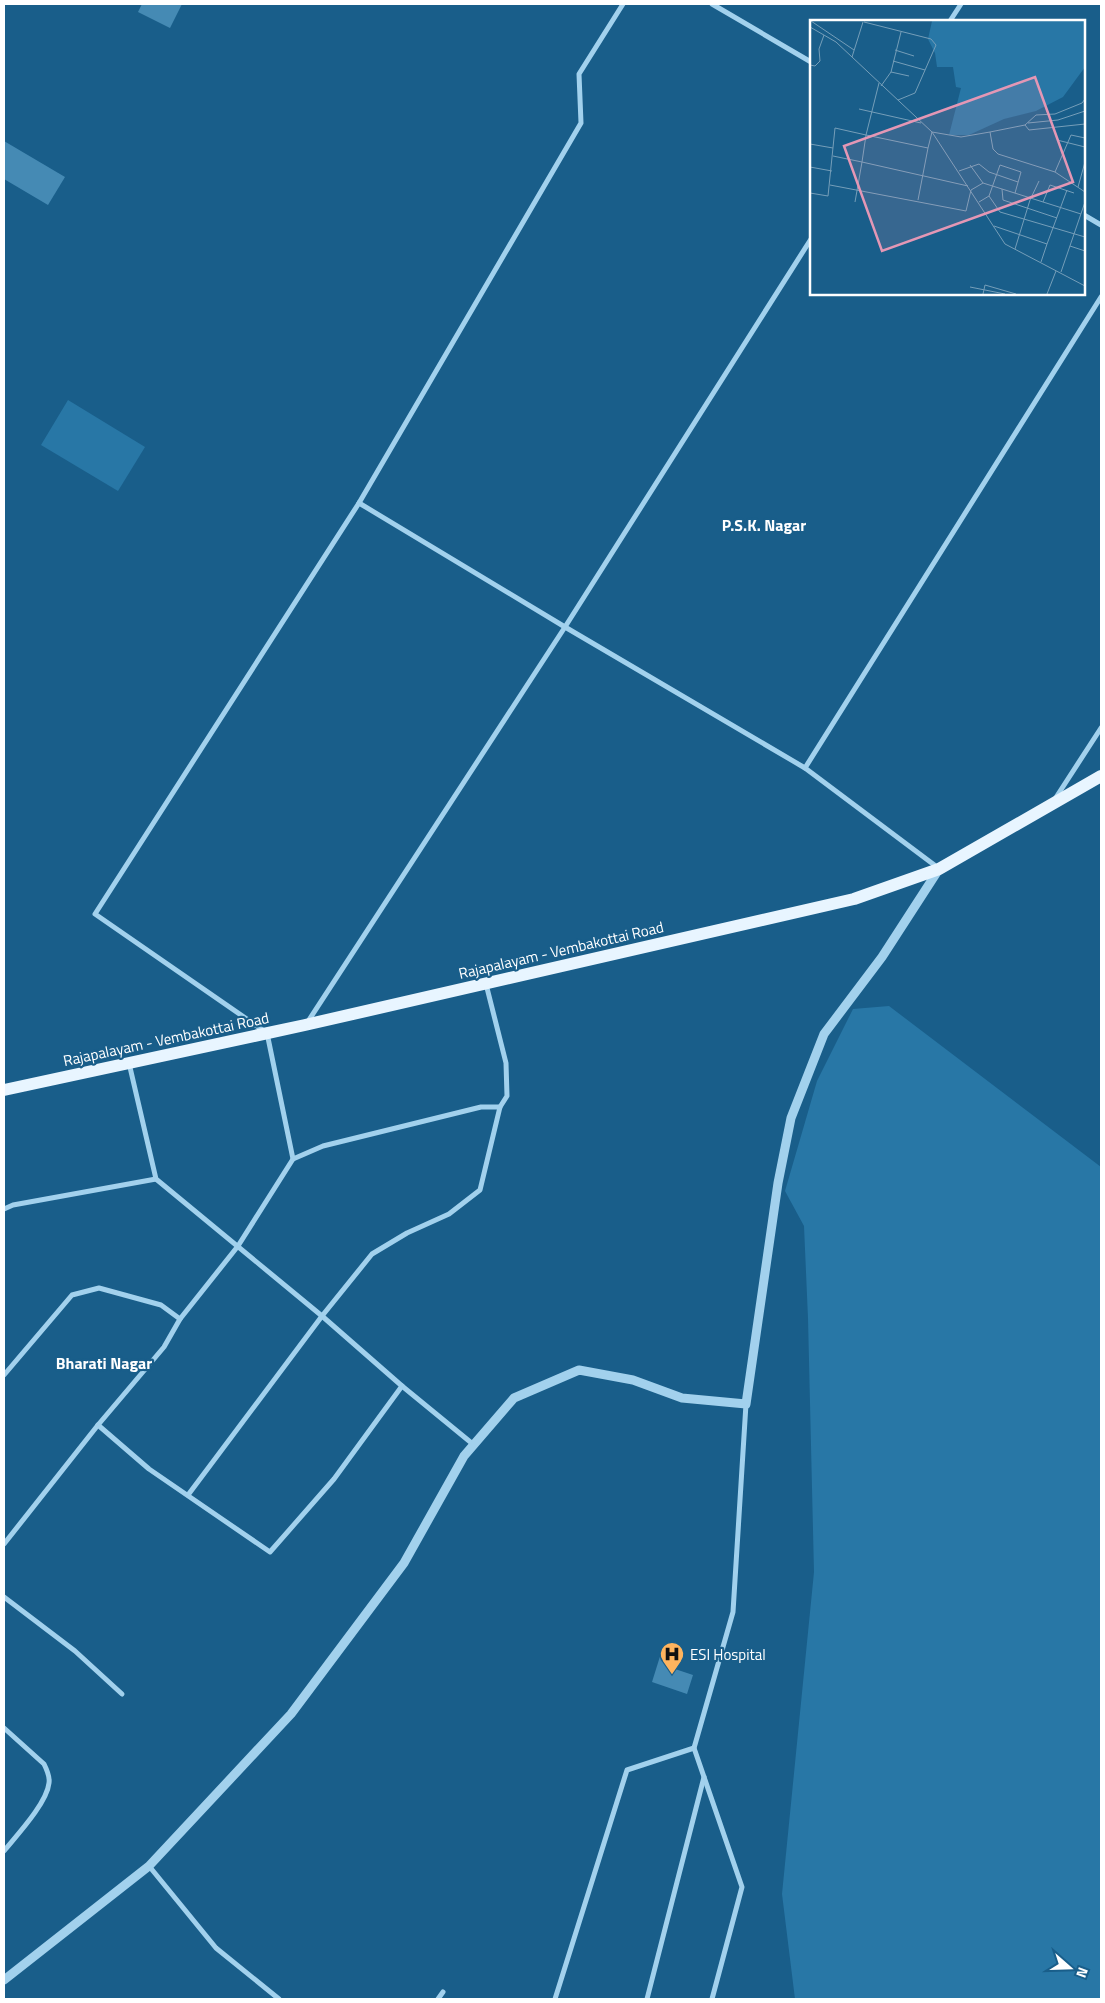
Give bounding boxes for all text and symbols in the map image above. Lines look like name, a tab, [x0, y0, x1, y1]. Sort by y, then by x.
inset map	[810, 20, 1085, 295]
district label: P.S.K. Nagar	[722, 513, 806, 537]
street label: Rajapalayam - Vembakottai Road	[456, 915, 666, 985]
street label: Rajapalayam - Vembakottai Road	[61, 1006, 271, 1072]
district label: Bharati Nagar	[56, 1351, 152, 1375]
hospital icon: ESI Hospital	[659, 1641, 685, 1675]
place label: ESI Hospital	[690, 1643, 766, 1666]
north arrow	[1045, 1943, 1095, 1993]
text: N	[1071, 1964, 1094, 1981]

